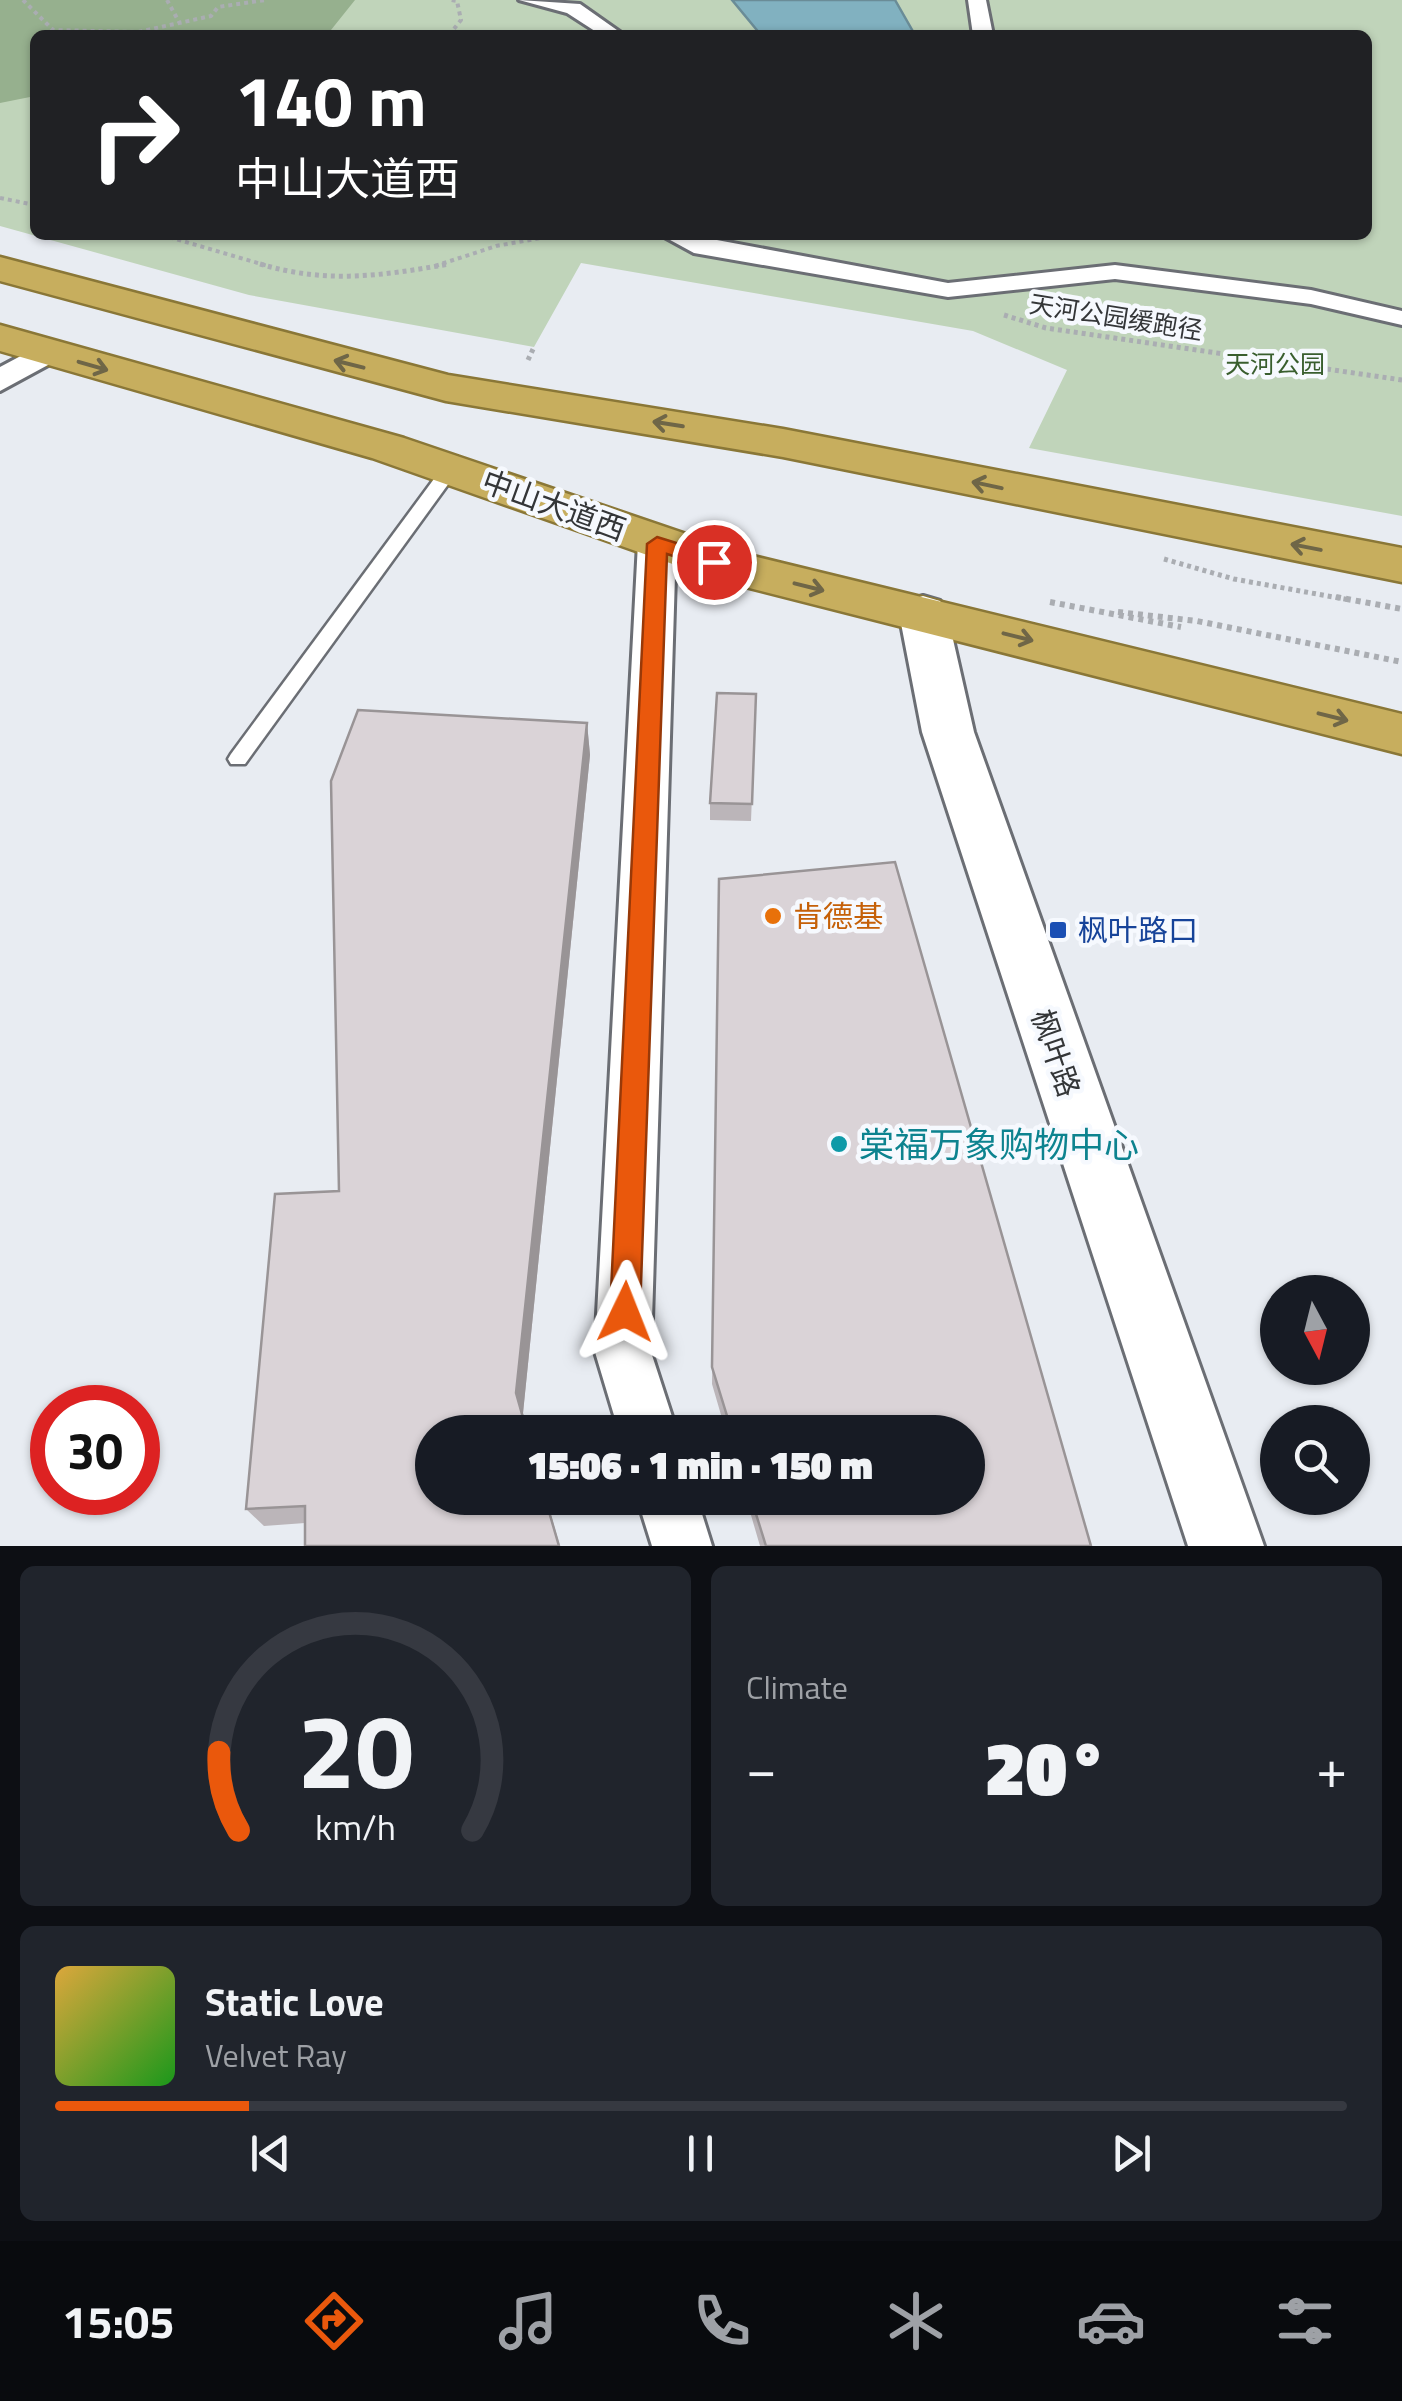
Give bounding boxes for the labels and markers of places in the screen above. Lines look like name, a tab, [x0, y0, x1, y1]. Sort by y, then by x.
pin	[672, 520, 757, 605]
place label: 肯德基	[793, 893, 883, 939]
marker: 肯德基	[762, 905, 784, 927]
place label: 枫叶路口	[1078, 907, 1198, 953]
marker: 枫叶路口	[1047, 919, 1069, 941]
place label: 棠福万象购物中心	[859, 1117, 1139, 1171]
marker: 棠福万象购物中心	[828, 1133, 850, 1155]

